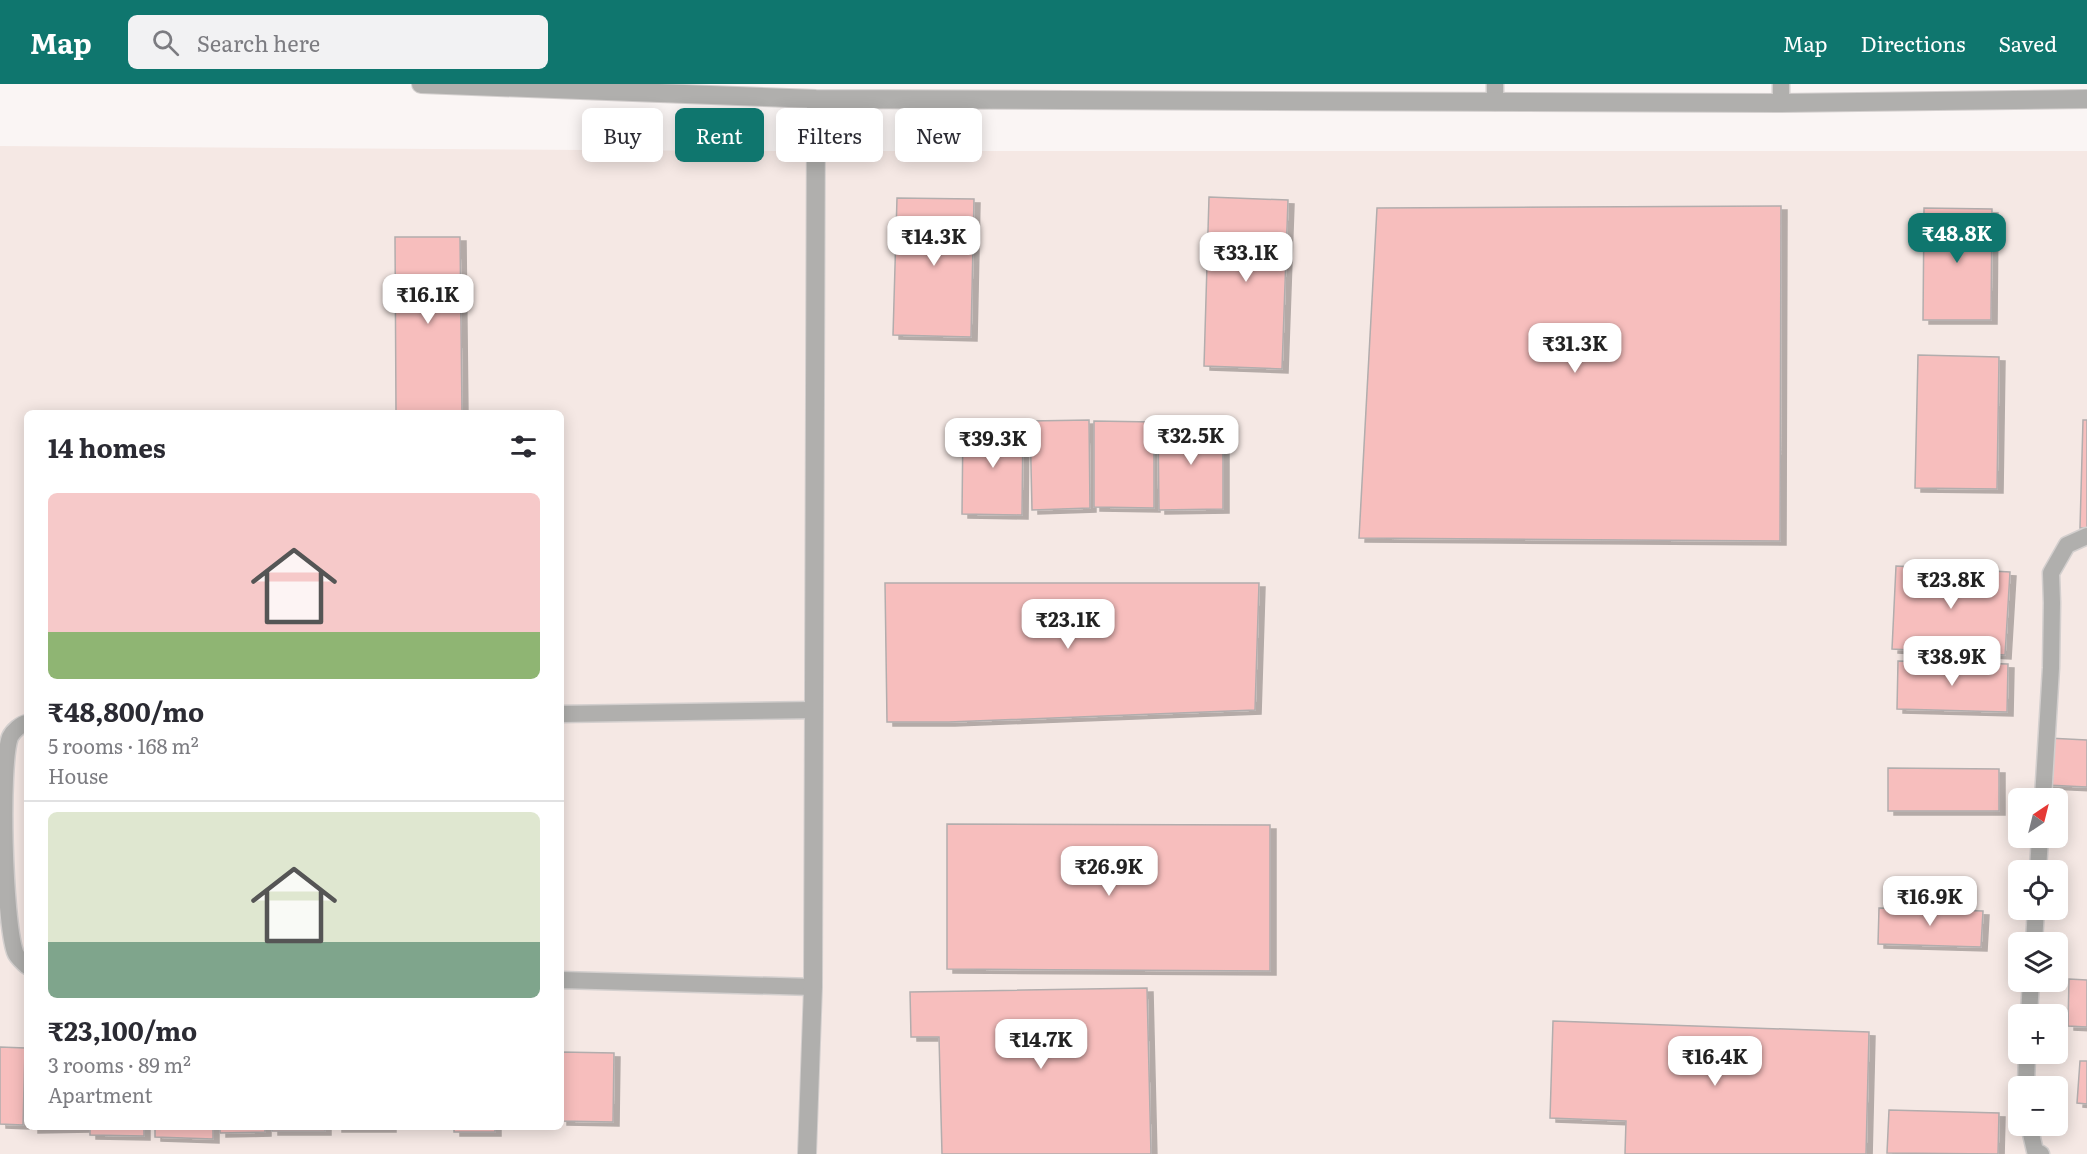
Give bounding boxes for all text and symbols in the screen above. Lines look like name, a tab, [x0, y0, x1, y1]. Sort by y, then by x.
search box	[128, 15, 548, 69]
text: Map	[30, 21, 92, 63]
icon: search	[149, 26, 182, 59]
text: Search here	[197, 26, 320, 59]
text: Map	[1783, 27, 1828, 58]
text: Directions	[1861, 27, 1966, 58]
text: Saved	[1999, 27, 2057, 58]
chip: Buy	[582, 108, 663, 162]
chip: Rent	[675, 108, 764, 162]
chip: Filters	[776, 108, 883, 162]
chip: New	[895, 108, 982, 162]
pin: ₹48.8K	[1908, 213, 2006, 264]
pin: ₹14.3K	[885, 216, 983, 267]
text: ₹48.8K	[1922, 217, 1992, 247]
text: ₹14.3K	[901, 220, 967, 250]
pin: ₹33.1K	[1197, 232, 1295, 283]
text: ₹33.1K	[1214, 236, 1278, 266]
pin: ₹16.1K	[379, 274, 477, 325]
text: ₹16.1K	[397, 278, 459, 308]
pin: ₹31.3K	[1526, 323, 1624, 374]
text: ₹31.3K	[1542, 327, 1608, 357]
pin: ₹32.5K	[1142, 415, 1240, 466]
pin: ₹39.3K	[944, 418, 1042, 469]
text: ₹32.5K	[1158, 419, 1225, 449]
text: ₹39.3K	[959, 422, 1027, 452]
text: 14 homes	[48, 427, 166, 466]
icon: filters	[507, 430, 540, 463]
icon: home	[240, 532, 348, 640]
pin: ₹23.8K	[1902, 559, 2000, 610]
text: ₹23.8K	[1917, 563, 1985, 593]
pin: ₹23.1K	[1019, 599, 1117, 650]
text: ₹23.1K	[1036, 603, 1100, 633]
pin: ₹38.9K	[1903, 636, 2001, 687]
text: ₹38.9K	[1917, 640, 1987, 670]
text: ₹48,800/mo	[48, 691, 204, 730]
text: 5 rooms · 168 m²	[48, 730, 199, 760]
text: House	[48, 760, 108, 790]
north arrow	[2008, 788, 2068, 848]
map controls	[2008, 788, 2068, 1136]
pin: ₹26.9K	[1060, 846, 1158, 897]
text: ₹26.9K	[1075, 850, 1143, 880]
icon: home	[240, 851, 348, 959]
button: locate	[2008, 860, 2068, 920]
pin: ₹16.9K	[1881, 876, 1979, 927]
text: ₹16.9K	[1897, 880, 1963, 910]
button: layers	[2008, 932, 2068, 992]
button: +	[2008, 1004, 2068, 1064]
text: ₹23,100/mo	[48, 1010, 197, 1049]
pin: ₹14.7K	[992, 1019, 1090, 1070]
text: ₹14.7K	[1009, 1023, 1073, 1053]
pin: ₹16.4K	[1666, 1036, 1764, 1087]
text: ₹16.4K	[1682, 1040, 1748, 1070]
text: 3 rooms · 89 m²	[48, 1049, 191, 1079]
button: −	[2008, 1076, 2068, 1136]
text: Apartment	[48, 1079, 153, 1109]

